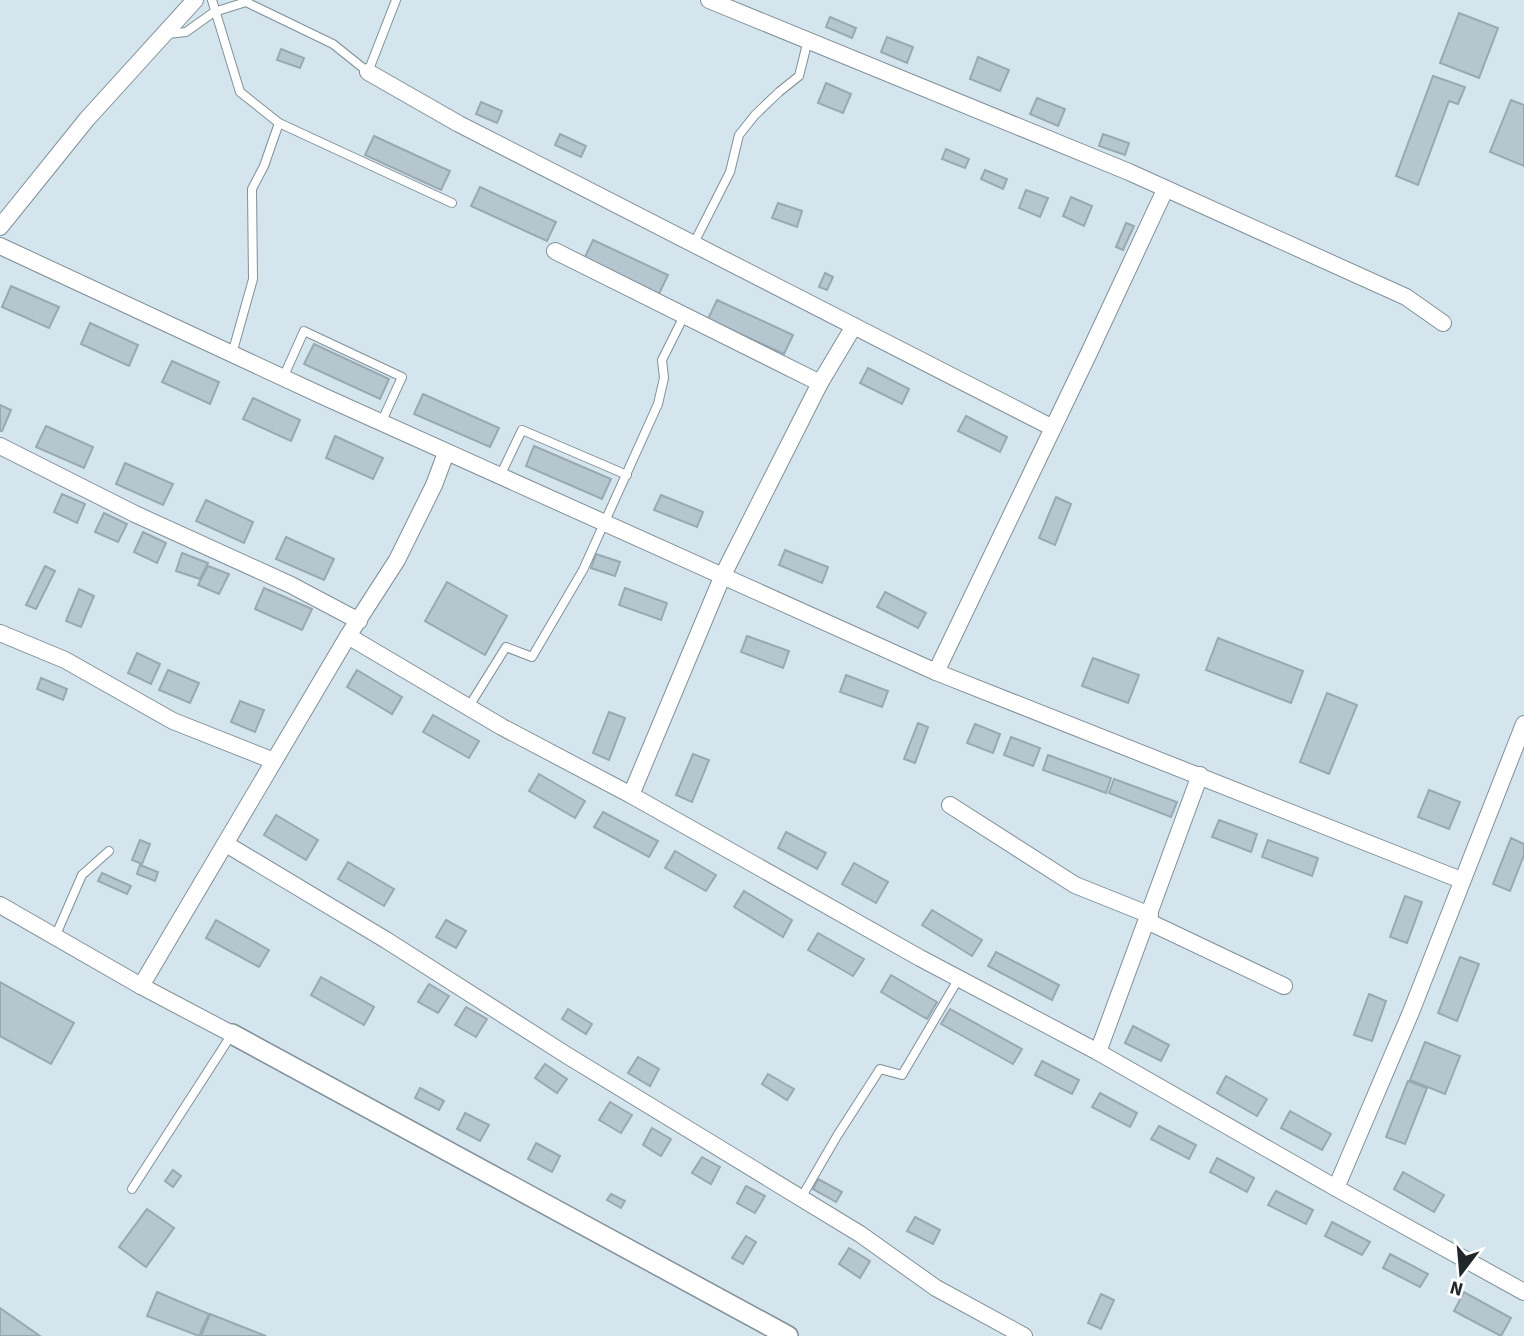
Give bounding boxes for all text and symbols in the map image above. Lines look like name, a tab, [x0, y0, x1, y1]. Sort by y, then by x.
north arrow	[1426, 1238, 1496, 1308]
text: N	[1447, 1273, 1467, 1303]

